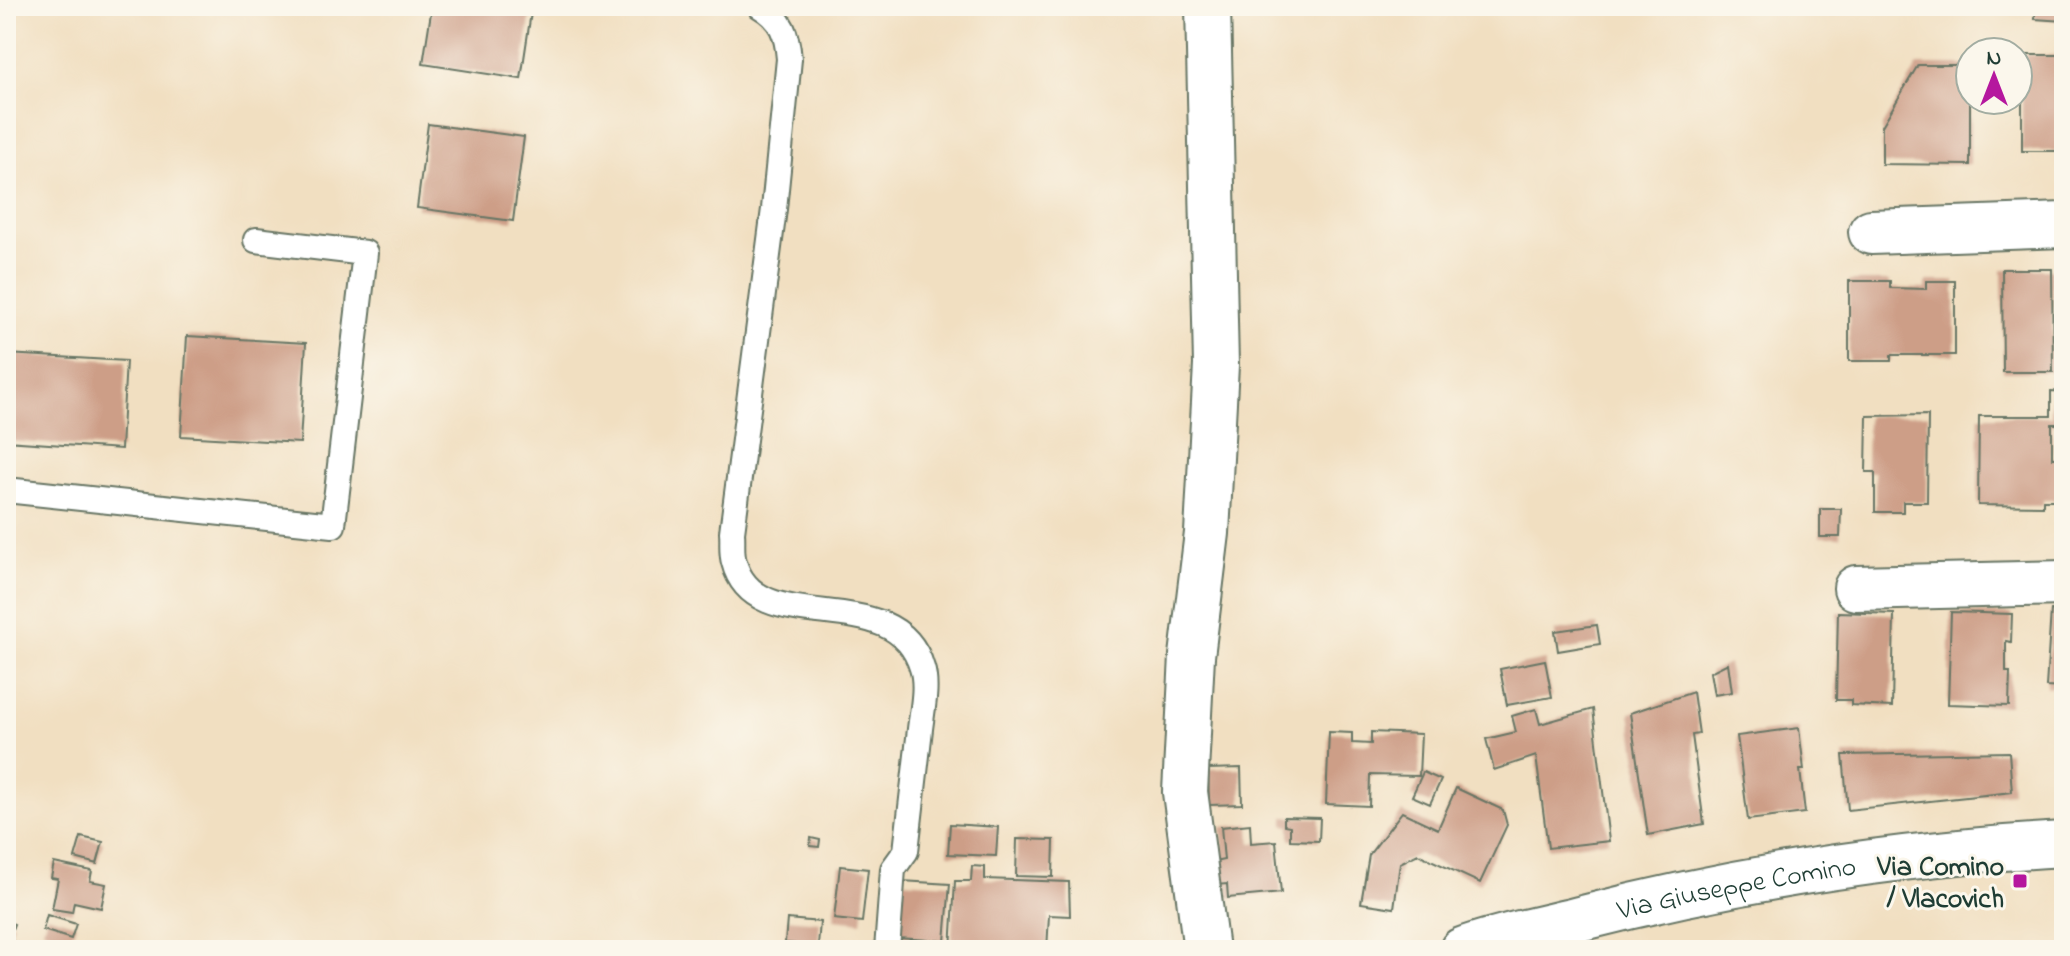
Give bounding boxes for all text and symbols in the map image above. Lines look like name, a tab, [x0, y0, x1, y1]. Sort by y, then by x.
north arrow	[1954, 36, 2034, 116]
text: N	[1987, 43, 2001, 75]
street label: Via Giuseppe Comino	[1613, 847, 1859, 933]
place label: Via Comino / Vlacovich	[1876, 848, 2004, 921]
marker: Via Comino / Vlacovich	[2011, 872, 2029, 890]

